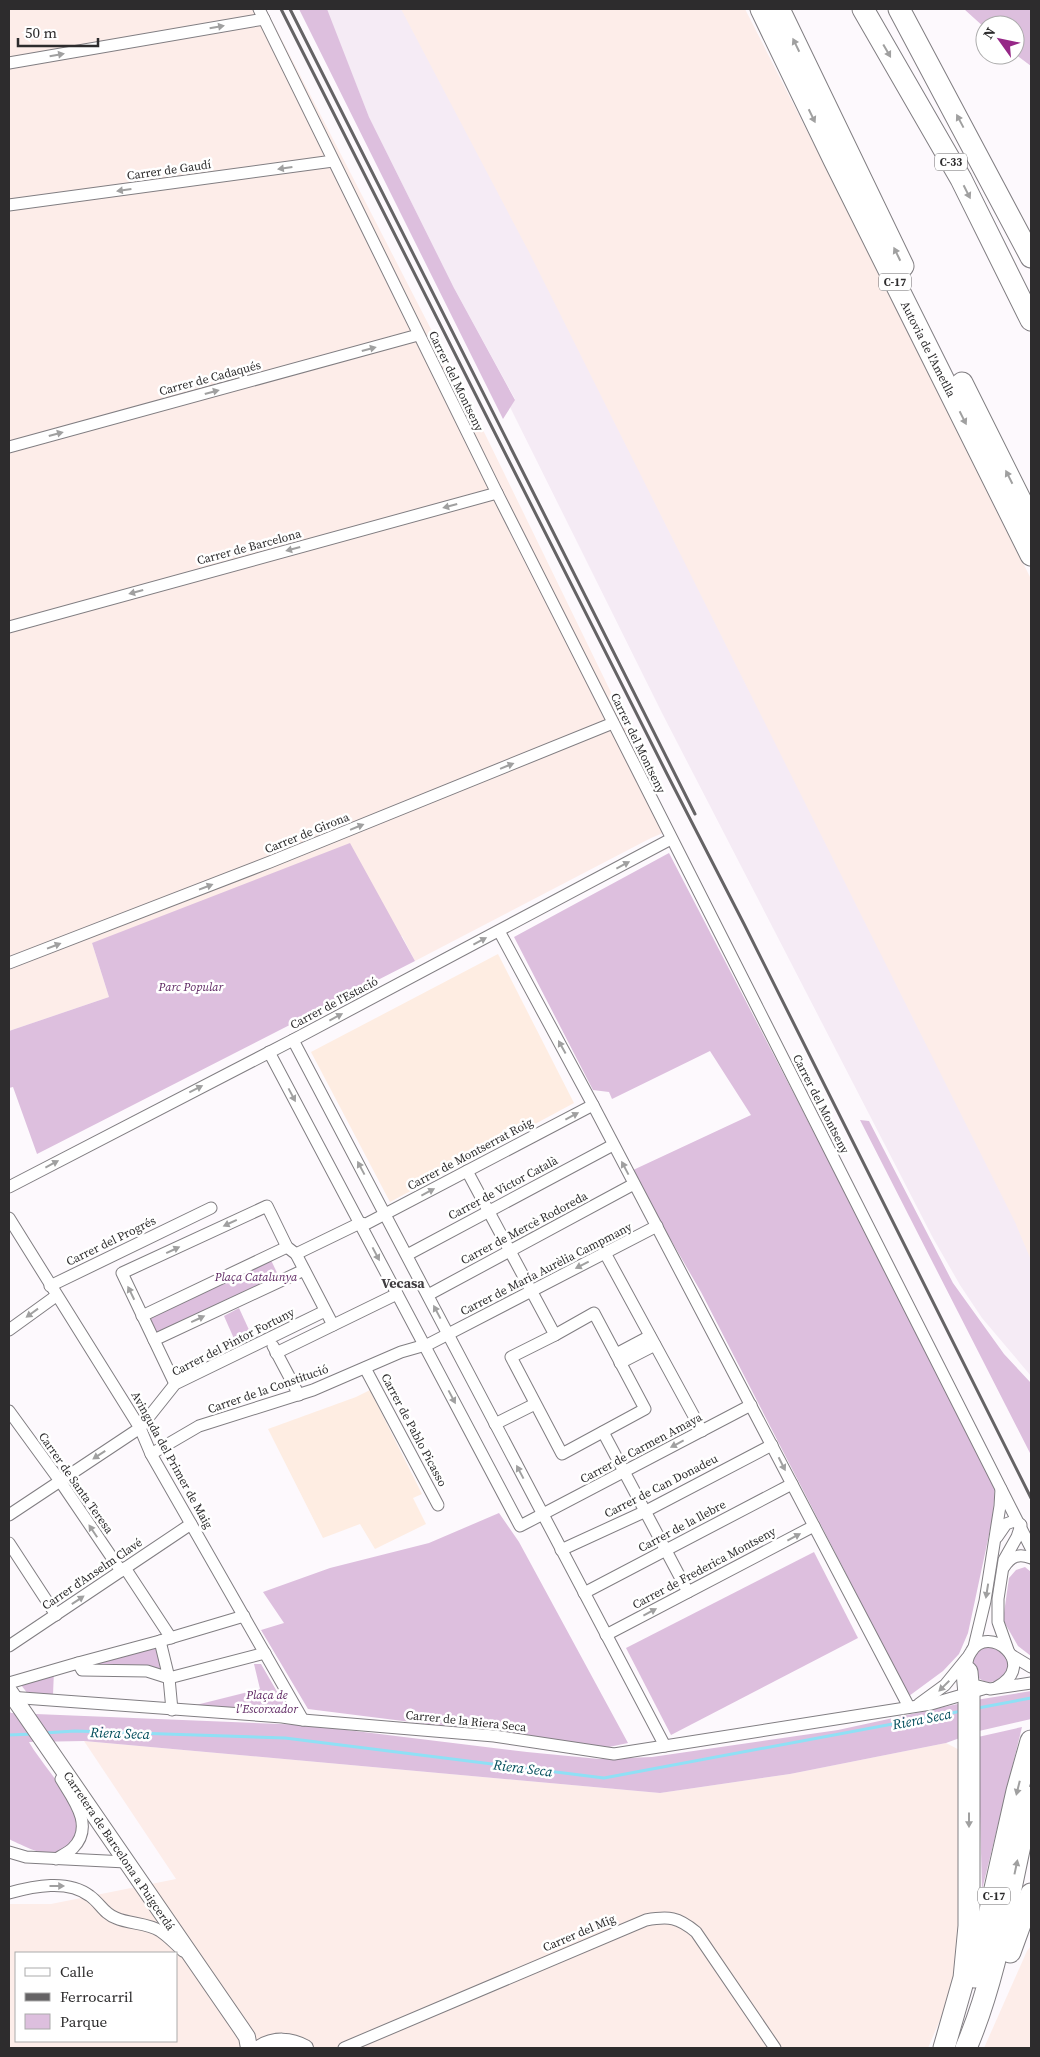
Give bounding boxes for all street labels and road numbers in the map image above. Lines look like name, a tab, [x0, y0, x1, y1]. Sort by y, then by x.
road number: C-33	[935, 154, 967, 170]
street label: Carrer de Gaudí	[126, 156, 213, 184]
road number: C-17	[879, 274, 911, 290]
street label: Autovia de l'Ametlla	[897, 298, 960, 401]
street label: Carrer del Montseny	[425, 328, 488, 434]
street label: Carrer de Cadaqués	[157, 357, 263, 399]
street label: Carrer de Barcelona	[195, 525, 304, 569]
street label: Carrer del Montseny	[607, 690, 670, 796]
street label: Carrer de Girona	[262, 808, 353, 857]
street label: Carrer de l'Estació	[287, 973, 381, 1033]
street label: Carrer del Montseny	[789, 1052, 853, 1157]
street label: Carrer de Montserrat Roig	[404, 1114, 536, 1194]
street label: Carrer de Victor Català	[445, 1152, 561, 1224]
street label: Carrer de Mercè Rodoreda	[458, 1187, 591, 1268]
street label: Carrer del Progrés	[64, 1212, 158, 1270]
street label: Carrer de Maria Aurèlia Campmany	[458, 1218, 635, 1319]
street label: Carrer del Pintor Fortuny	[169, 1304, 298, 1380]
street label: Carrer de la Constitució	[206, 1361, 331, 1417]
street label: Carrer de Pablo Picasso	[377, 1371, 451, 1490]
street label: Avinguda del Primer de Maig	[128, 1389, 216, 1531]
street label: Carrer de Carmen Amaya	[577, 1409, 706, 1487]
street label: Carrer de Santa Teresa	[35, 1429, 118, 1538]
street label: Carrer de Can Donadeu	[601, 1450, 721, 1522]
street label: Carrer de la llebre	[635, 1496, 729, 1556]
street label: Carrer de Frederica Montseny	[630, 1523, 779, 1613]
street label: Carrer d'Anselm Clavé	[39, 1534, 145, 1614]
street label: Carrer de la Riera Seca	[405, 1707, 528, 1735]
street label: Carretera de Barcelona a Puigcerdá	[60, 1768, 179, 1934]
road number: C-17	[978, 1888, 1010, 1904]
street label: Carrer del Mig	[540, 1911, 618, 1955]

